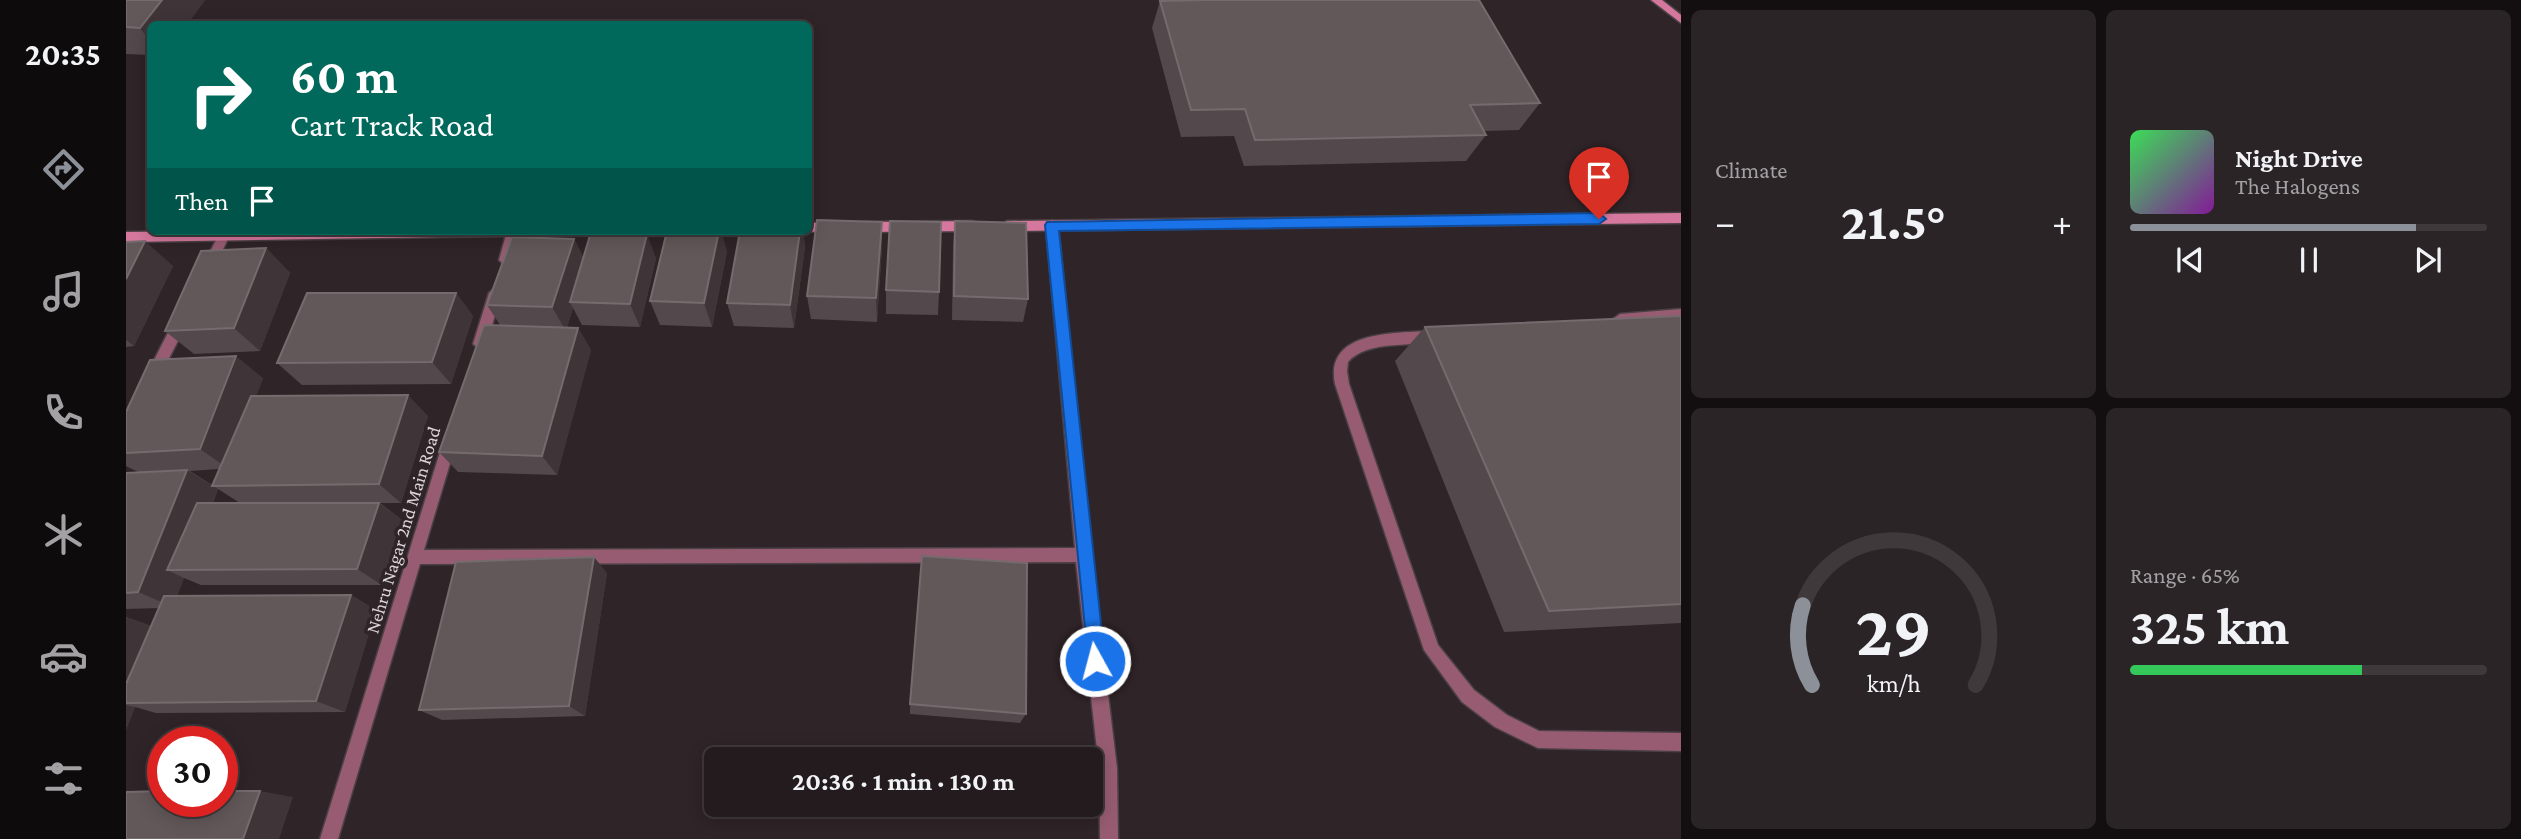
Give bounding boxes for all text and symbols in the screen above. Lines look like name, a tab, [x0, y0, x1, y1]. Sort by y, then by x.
text: 20:35	[25, 36, 101, 72]
icon: right	[175, 49, 266, 140]
text: 60 m	[290, 49, 397, 104]
text: Cart Track Road	[290, 107, 494, 143]
text: Night Drive	[2235, 144, 2363, 173]
icon: directions	[39, 145, 88, 194]
pin	[1569, 147, 1629, 219]
text: Climate	[1715, 157, 1787, 183]
icon: arrive	[1580, 158, 1618, 196]
text: The Halogens	[2235, 173, 2360, 199]
icon: arrive	[243, 182, 281, 220]
text: Then	[175, 187, 229, 216]
text: 21.5°	[1841, 192, 1946, 250]
text: −	[1715, 201, 1735, 243]
text: +	[2052, 201, 2072, 243]
icon: previous	[2171, 241, 2209, 279]
icon: pause	[2290, 241, 2328, 279]
icon: next	[2409, 241, 2447, 279]
icon: music	[39, 267, 88, 316]
icon: phone	[39, 388, 88, 437]
street label: Nehru Nagar 2nd Main Road	[361, 424, 445, 636]
icon: climate	[39, 510, 88, 559]
text: Range · 65%	[2130, 562, 2240, 588]
text: 29	[1855, 590, 1932, 671]
text: 325 km	[2130, 597, 2289, 655]
position arrow	[1058, 624, 1132, 698]
icon: car	[39, 632, 88, 681]
text: km/h	[1867, 669, 1920, 696]
speed limit sign: 30	[147, 726, 238, 817]
icon: filters	[39, 754, 88, 803]
text: 20:36 · 1 min · 130 m	[792, 767, 1015, 796]

